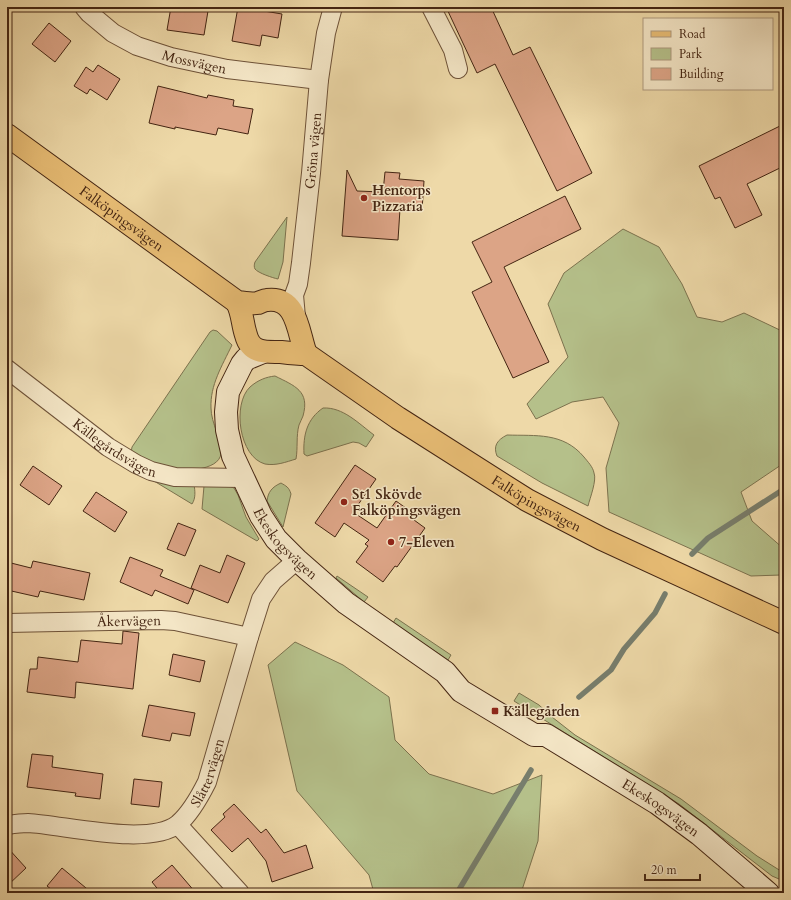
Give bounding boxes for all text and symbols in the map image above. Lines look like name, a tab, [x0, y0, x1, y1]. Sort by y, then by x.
legend	[643, 18, 773, 90]
text: Road	[679, 26, 706, 42]
street label: Mossvägen	[159, 46, 228, 79]
text: Park	[679, 46, 703, 62]
text: Building	[679, 66, 724, 82]
street label: Gröna vägen	[300, 111, 326, 190]
place label: Hentorps Pizzaria	[372, 181, 431, 216]
street label: Falköpingsvägen	[76, 182, 168, 256]
marker: Hentorps Pizzaria	[359, 193, 369, 203]
street label: Källegårdsvägen	[69, 414, 158, 482]
street label: Falköpingsvägen	[488, 471, 584, 537]
place label: St1 Skövde Falköpingsvägen	[352, 485, 461, 520]
marker: St1 Skövde Falköpingsvägen	[339, 497, 349, 507]
street label: Ekeskogsvägen	[248, 505, 322, 584]
place label: 7-Eleven	[399, 533, 455, 552]
marker: 7-Eleven	[386, 537, 396, 547]
street label: Åkervägen	[97, 611, 161, 631]
place label: Källegården	[503, 702, 580, 721]
marker: Källegården	[490, 706, 500, 716]
street label: Slåttervägen	[186, 736, 229, 811]
street label: Ekeskogsvägen	[618, 775, 703, 841]
scale bar	[645, 856, 700, 882]
text: 20 m	[651, 862, 678, 878]

